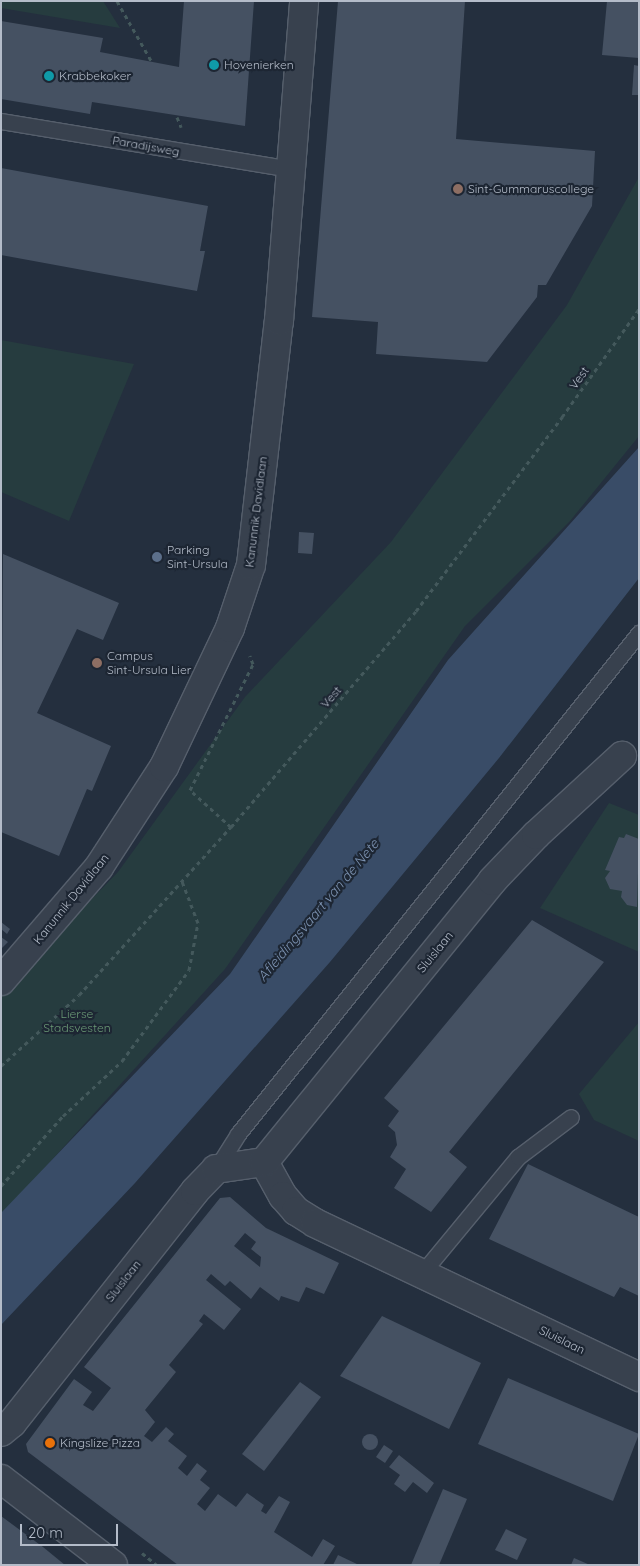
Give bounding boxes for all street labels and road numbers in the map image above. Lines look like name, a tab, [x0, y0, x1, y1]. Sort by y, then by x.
street label: Paradijsweg	[111, 133, 181, 159]
street label: Vest	[566, 364, 592, 392]
street label: Kanunnik Davidlaan	[242, 456, 270, 568]
street label: Vest	[318, 683, 344, 711]
street label: Kanunnik Davidlaan	[30, 851, 112, 947]
street label: Sluislaan	[414, 928, 456, 976]
street label: Sluislaan	[102, 1257, 144, 1305]
street label: Sluislaan	[537, 1323, 587, 1357]

